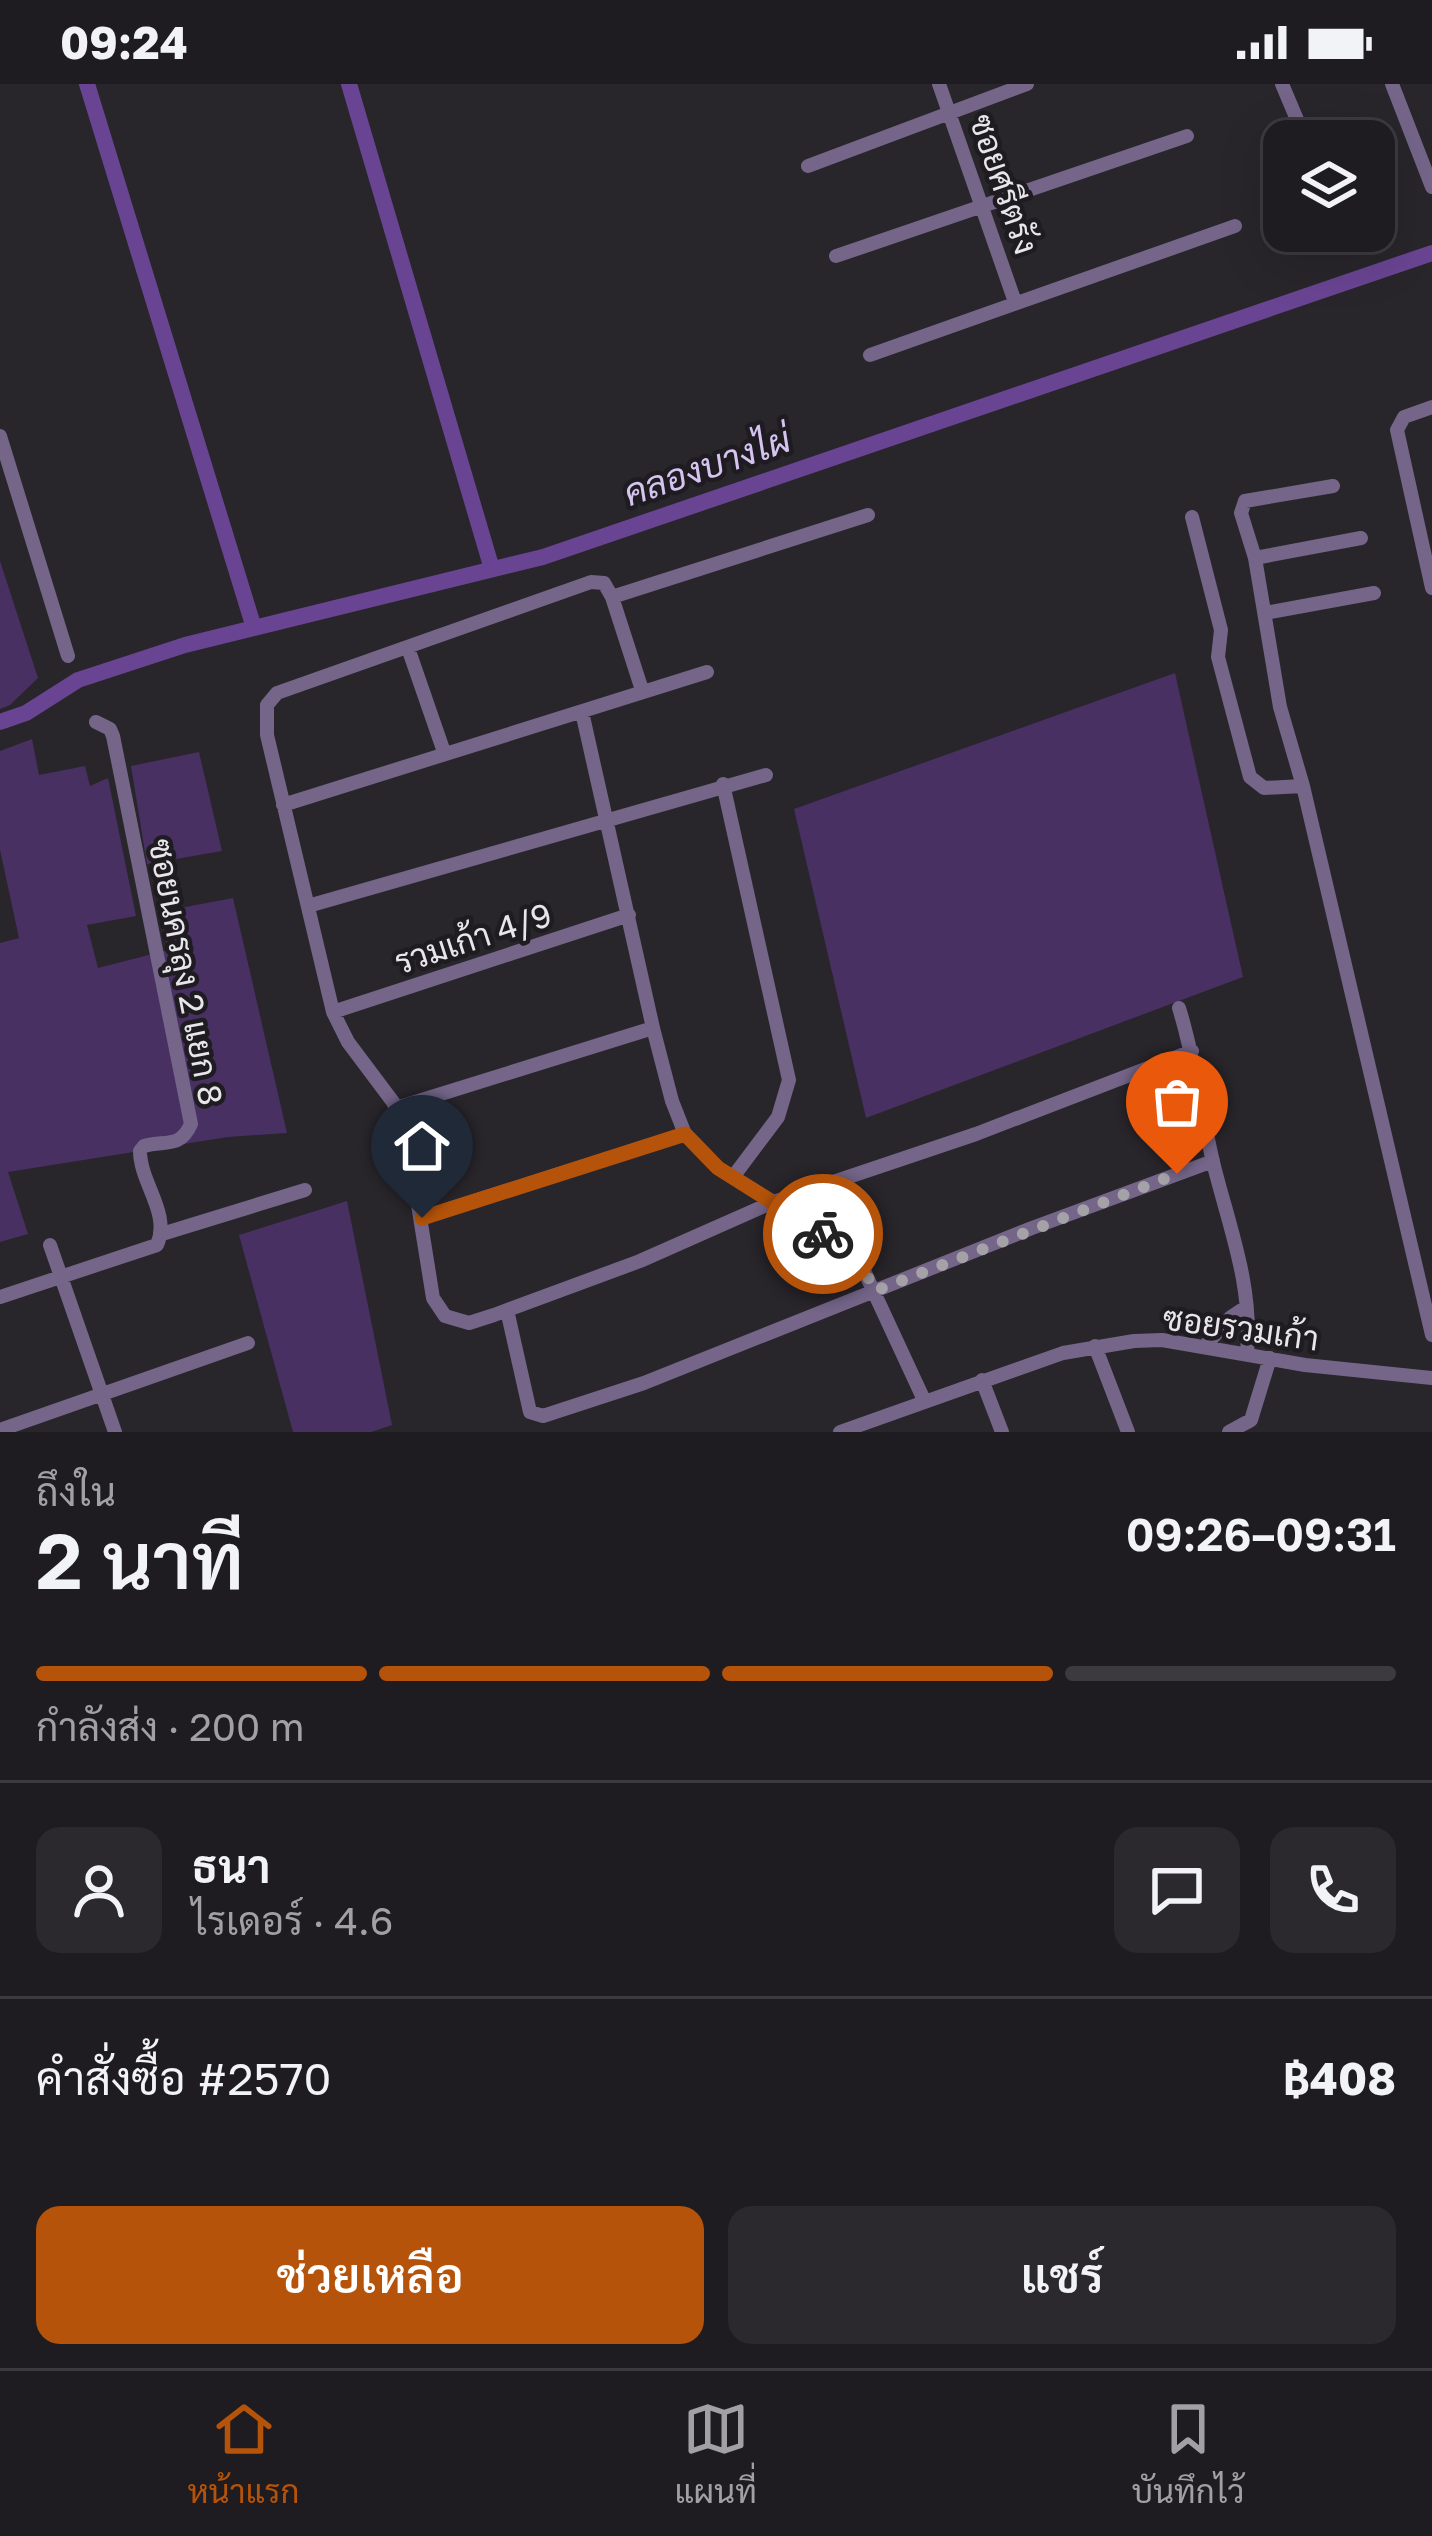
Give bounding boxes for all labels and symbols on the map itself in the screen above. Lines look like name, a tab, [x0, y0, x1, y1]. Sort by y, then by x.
street label: ซอยศรีตรัง	[962, 109, 1047, 259]
water label: คลองบางไผ่	[618, 416, 798, 514]
street label: ซอยนครลุง 2 แยก 8	[138, 835, 231, 1109]
street label: รวมเก้า 4/9	[390, 894, 556, 981]
pin	[1126, 1051, 1228, 1174]
pin	[371, 1095, 473, 1218]
courier	[763, 1174, 883, 1294]
street label: ซอยรวมเก้า	[1161, 1297, 1321, 1358]

